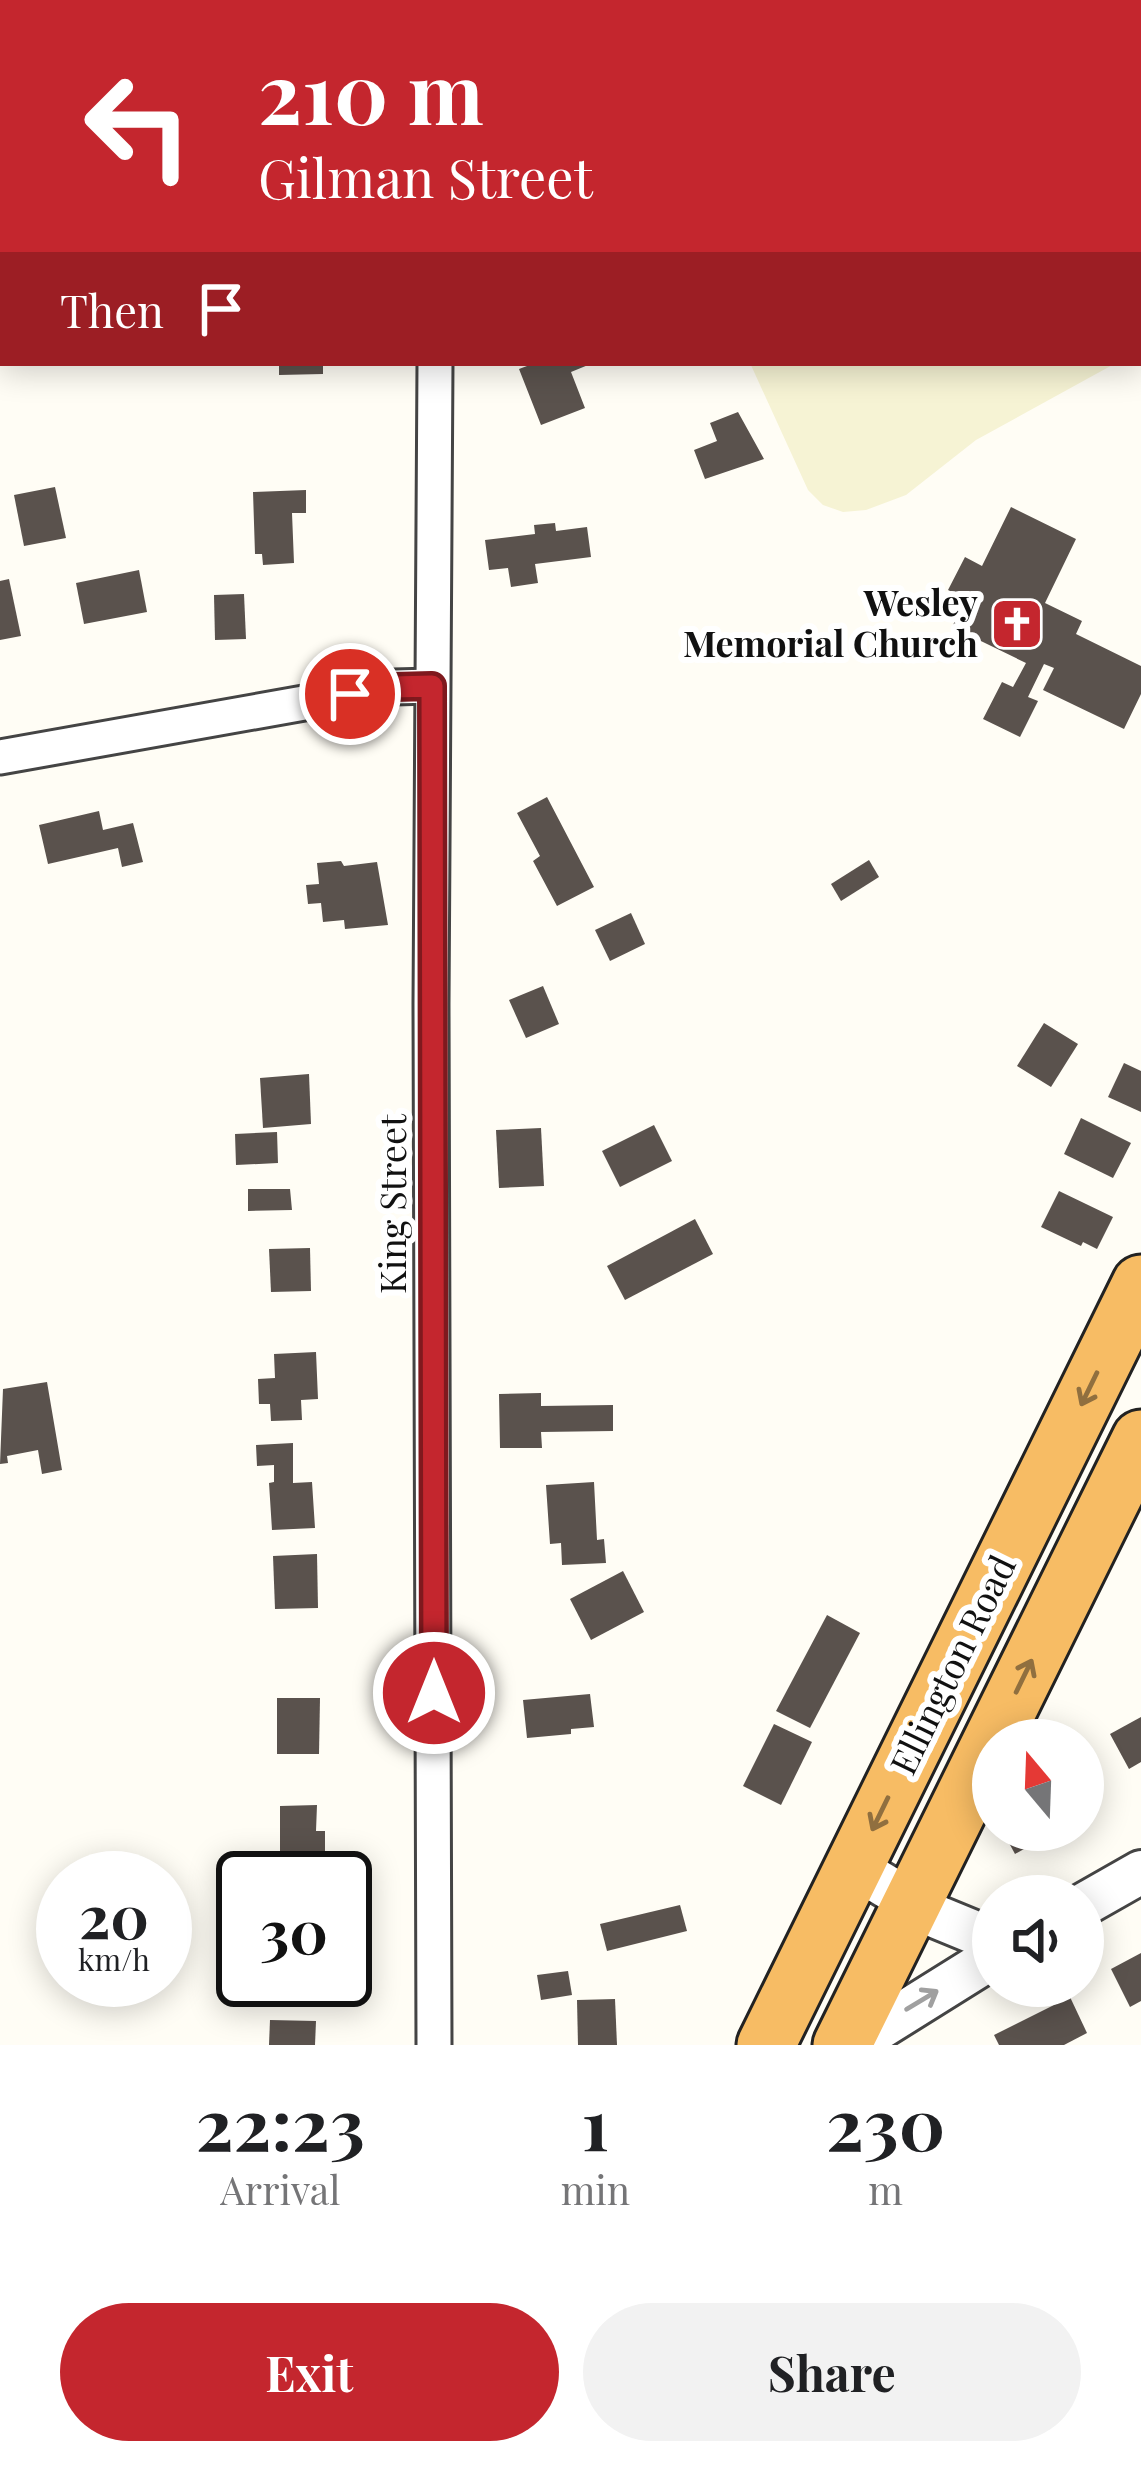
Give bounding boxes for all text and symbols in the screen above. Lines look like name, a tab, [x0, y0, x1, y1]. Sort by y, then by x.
text: 210 m	[258, 34, 484, 146]
icon: left	[60, 48, 216, 204]
text: Gilman Street	[258, 141, 593, 213]
icon: arrive	[188, 276, 254, 342]
text: Then	[60, 279, 164, 339]
place label: Wesley Memorial Church	[683, 577, 978, 666]
church icon: Wesley Memorial Church	[989, 596, 1045, 652]
pin	[299, 643, 401, 745]
icon: arrive	[317, 661, 383, 727]
street label: King Street	[367, 1113, 415, 1294]
one-way arrow	[1077, 1371, 1100, 1406]
street label: Ellington Road	[877, 1547, 1025, 1782]
position arrow	[371, 1630, 497, 1756]
one-way arrow	[1014, 1659, 1036, 1695]
north arrow	[972, 1719, 1104, 1851]
map controls	[972, 1719, 1104, 2007]
one-way arrow	[867, 1796, 890, 1831]
speed limit sign: 30	[216, 1851, 372, 2007]
text: 20	[79, 1874, 149, 1954]
button: sound	[972, 1875, 1104, 2007]
text: km/h	[78, 1939, 150, 1979]
one-way arrow	[904, 1988, 938, 2012]
text: 22:23	[196, 2073, 365, 2169]
text: 1	[582, 2073, 609, 2169]
text: 230	[826, 2073, 945, 2169]
text: Arrival	[220, 2163, 340, 2215]
text: min	[561, 2163, 630, 2215]
text: m	[868, 2163, 903, 2215]
button: Exit	[60, 2303, 559, 2441]
button: Share	[583, 2303, 1081, 2441]

